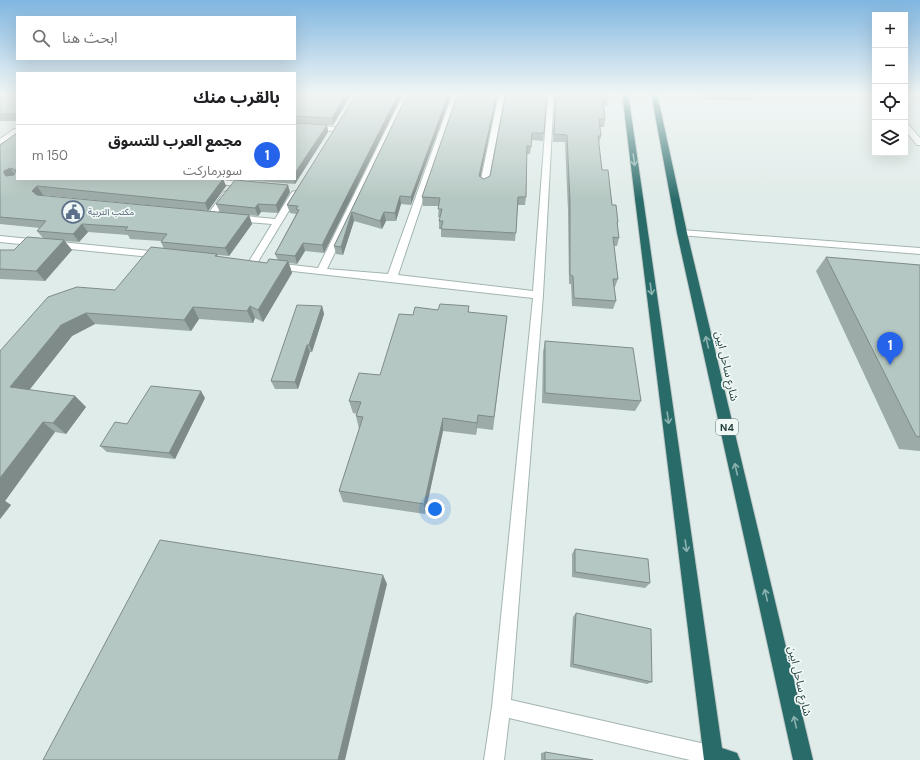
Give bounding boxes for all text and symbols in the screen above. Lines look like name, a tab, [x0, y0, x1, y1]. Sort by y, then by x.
map controls	[872, 12, 908, 156]
button: +	[872, 12, 908, 48]
search box	[16, 16, 296, 60]
icon: search	[30, 27, 52, 49]
text: ابحث هنا	[62, 28, 118, 48]
button: −	[872, 48, 908, 84]
button: locate	[872, 84, 908, 120]
text: بالقرب منك	[193, 86, 280, 108]
button: layers	[872, 120, 908, 156]
text: مجمع العرب للتسوق	[108, 131, 242, 151]
text: 150 m	[32, 147, 68, 164]
text: 1	[265, 147, 269, 164]
one-way arrow	[630, 153, 638, 166]
text: سوبرماركت	[183, 162, 242, 179]
public building icon: مكتب التربية	[60, 199, 86, 225]
place label: مكتب التربية	[88, 206, 134, 218]
one-way arrow	[647, 282, 655, 295]
street label: شارع ساحل ابين	[711, 330, 742, 403]
pin: 1	[877, 332, 903, 365]
one-way arrow	[703, 336, 711, 349]
one-way arrow	[664, 411, 672, 424]
road number: N4	[716, 419, 738, 435]
one-way arrow	[732, 462, 740, 475]
your location	[425, 499, 445, 519]
one-way arrow	[682, 539, 690, 552]
one-way arrow	[761, 589, 769, 602]
street label: شارع ساحل ابين	[784, 645, 815, 718]
one-way arrow	[790, 716, 798, 729]

